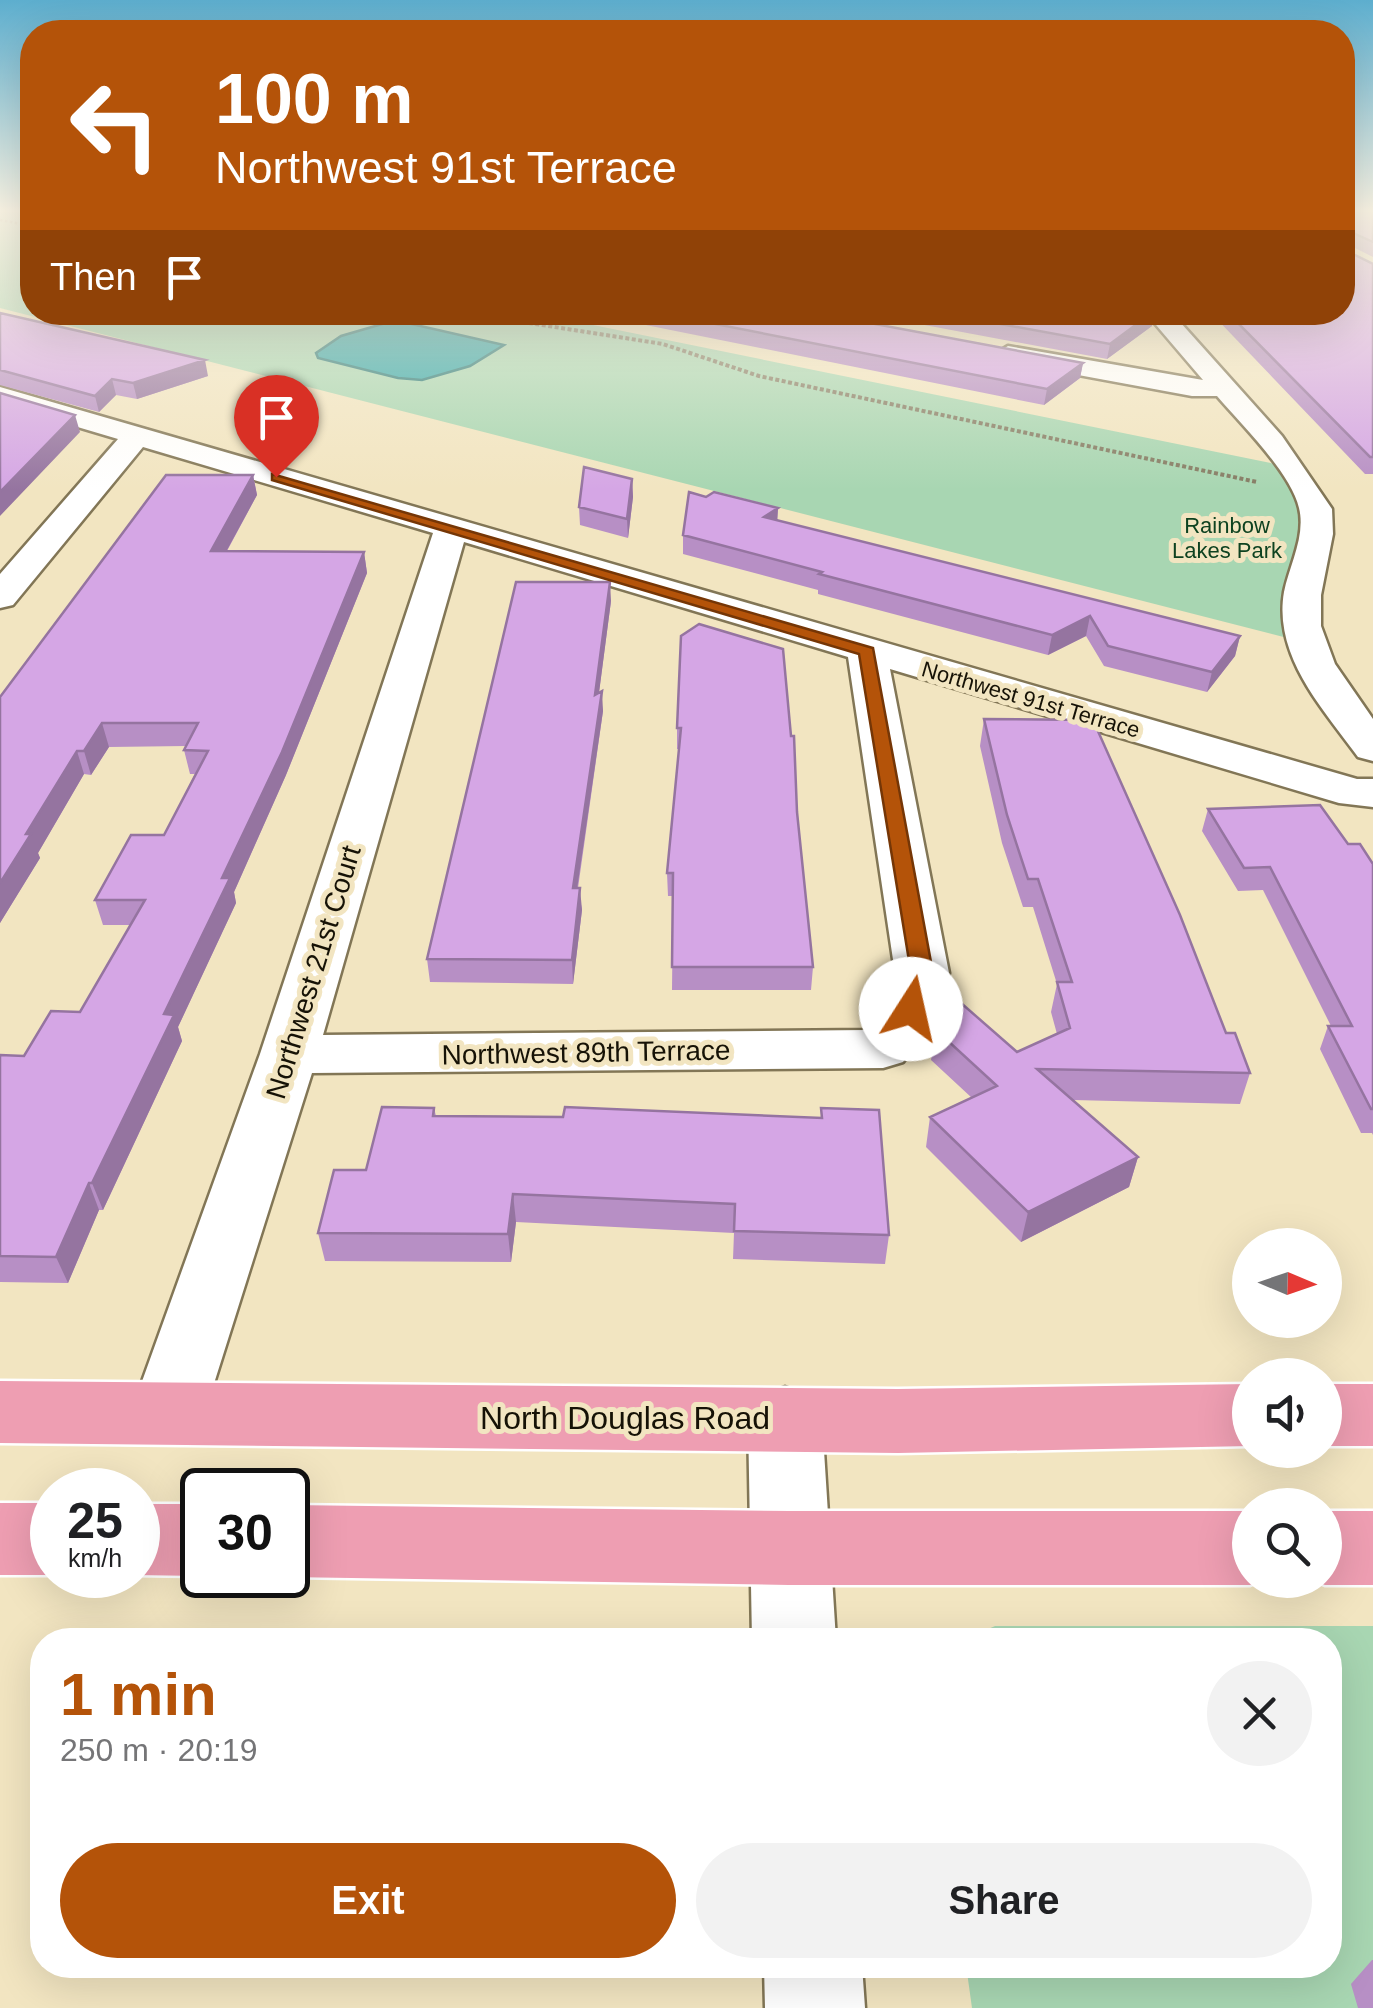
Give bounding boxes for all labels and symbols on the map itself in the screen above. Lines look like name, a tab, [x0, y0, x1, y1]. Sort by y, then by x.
pin	[234, 375, 319, 478]
park label: Rainbow Lakes Park	[1172, 513, 1283, 563]
street label: Northwest 91st Terrace	[919, 656, 1143, 743]
street label: Northwest 21st Court	[260, 842, 367, 1102]
position arrow	[859, 957, 963, 1061]
street label: Northwest 89th Terrace	[441, 1034, 731, 1071]
north arrow	[1232, 1228, 1342, 1338]
street label: North Douglas Road	[480, 1400, 770, 1436]
speed limit sign: 30	[180, 1468, 310, 1598]

